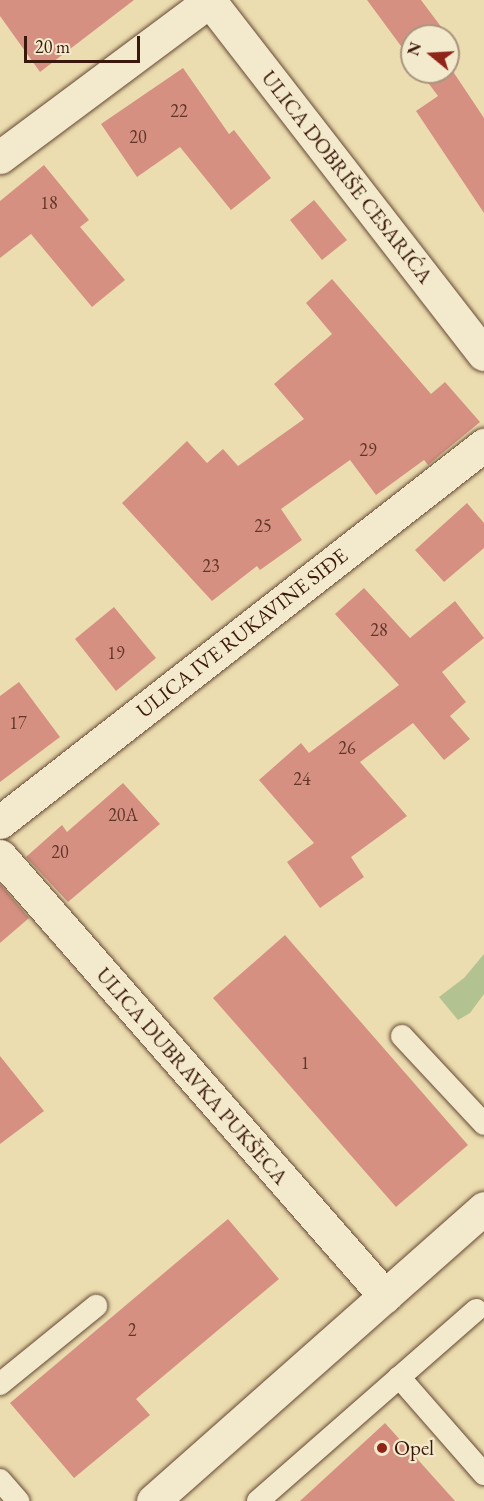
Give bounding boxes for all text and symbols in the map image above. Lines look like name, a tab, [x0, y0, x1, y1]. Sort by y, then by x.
scale bar	[27, 24, 142, 62]
north arrow	[400, 24, 460, 84]
text: 20 m	[35, 35, 70, 58]
text: N	[402, 40, 426, 58]
street label: ULICA DOBRIŠE CESARIĆA	[256, 66, 438, 288]
house number: 22	[170, 100, 188, 122]
house number: 20	[129, 126, 147, 148]
house number: 18	[40, 192, 58, 214]
house number: 29	[359, 439, 377, 461]
house number: 25	[254, 515, 272, 537]
street label: ULICA IVE RUKAVINE SIĐE	[132, 543, 352, 723]
house number: 23	[202, 555, 220, 577]
house number: 28	[370, 619, 388, 641]
house number: 19	[107, 642, 125, 664]
house number: 17	[9, 712, 27, 734]
house number: 26	[338, 737, 356, 759]
house number: 24	[293, 768, 311, 790]
house number: 20A	[108, 804, 138, 826]
house number: 20	[51, 841, 69, 863]
street label: ULICA DUBRAVKA PUKŠECA	[91, 962, 293, 1190]
house number: 1	[301, 1052, 309, 1074]
house number: 2	[128, 1319, 136, 1341]
place label: Opel	[394, 1435, 434, 1461]
marker: Opel	[375, 1441, 389, 1455]

